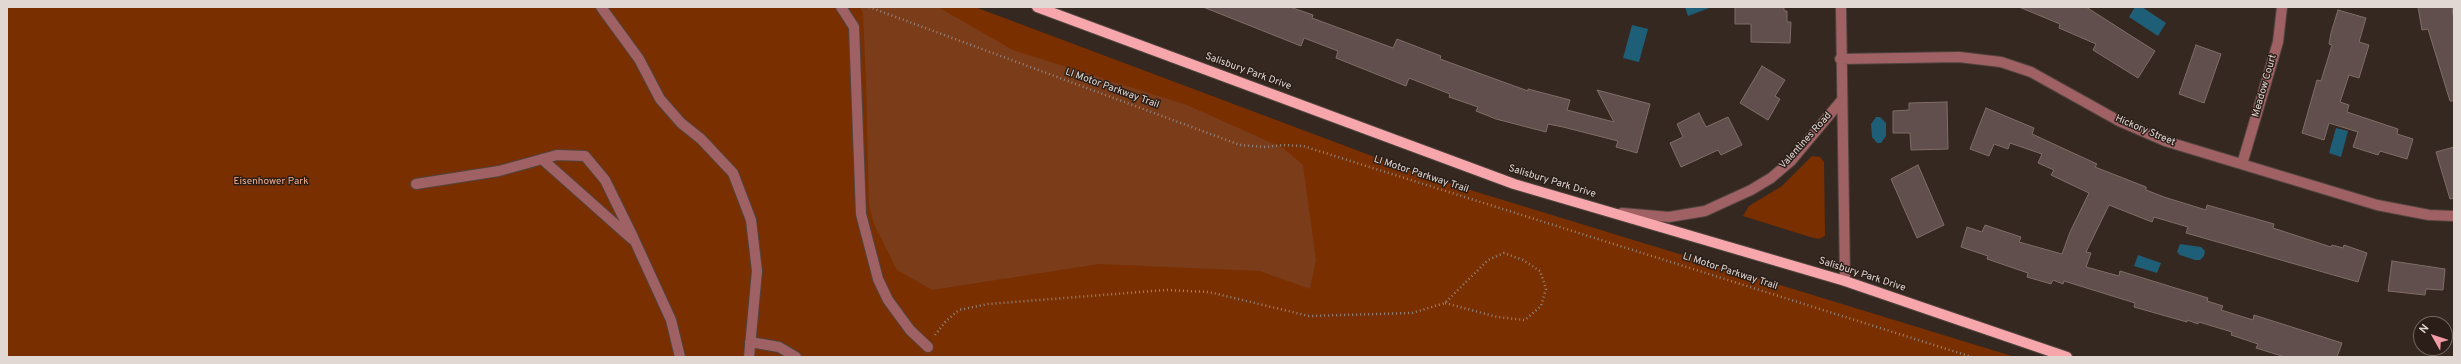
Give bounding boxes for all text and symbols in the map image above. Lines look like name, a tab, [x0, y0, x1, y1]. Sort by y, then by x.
street label: Salisbury Park Drive	[1203, 51, 1293, 93]
street label: Meadow Court	[2250, 53, 2280, 119]
street label: LI Motor Parkway Trail	[1063, 66, 1161, 112]
street label: Valentines Road	[1777, 110, 1835, 172]
street label: Hickory Street	[2113, 113, 2177, 149]
street label: LI Motor Parkway Trail	[1372, 154, 1470, 196]
street label: Salisbury Park Drive	[1507, 163, 1597, 201]
park label: Eisenhower Park	[234, 176, 308, 188]
street label: LI Motor Parkway Trail	[1681, 251, 1779, 293]
street label: Salisbury Park Drive	[1817, 255, 1907, 295]
north arrow	[2413, 316, 2453, 356]
text: N	[2417, 322, 2432, 337]

